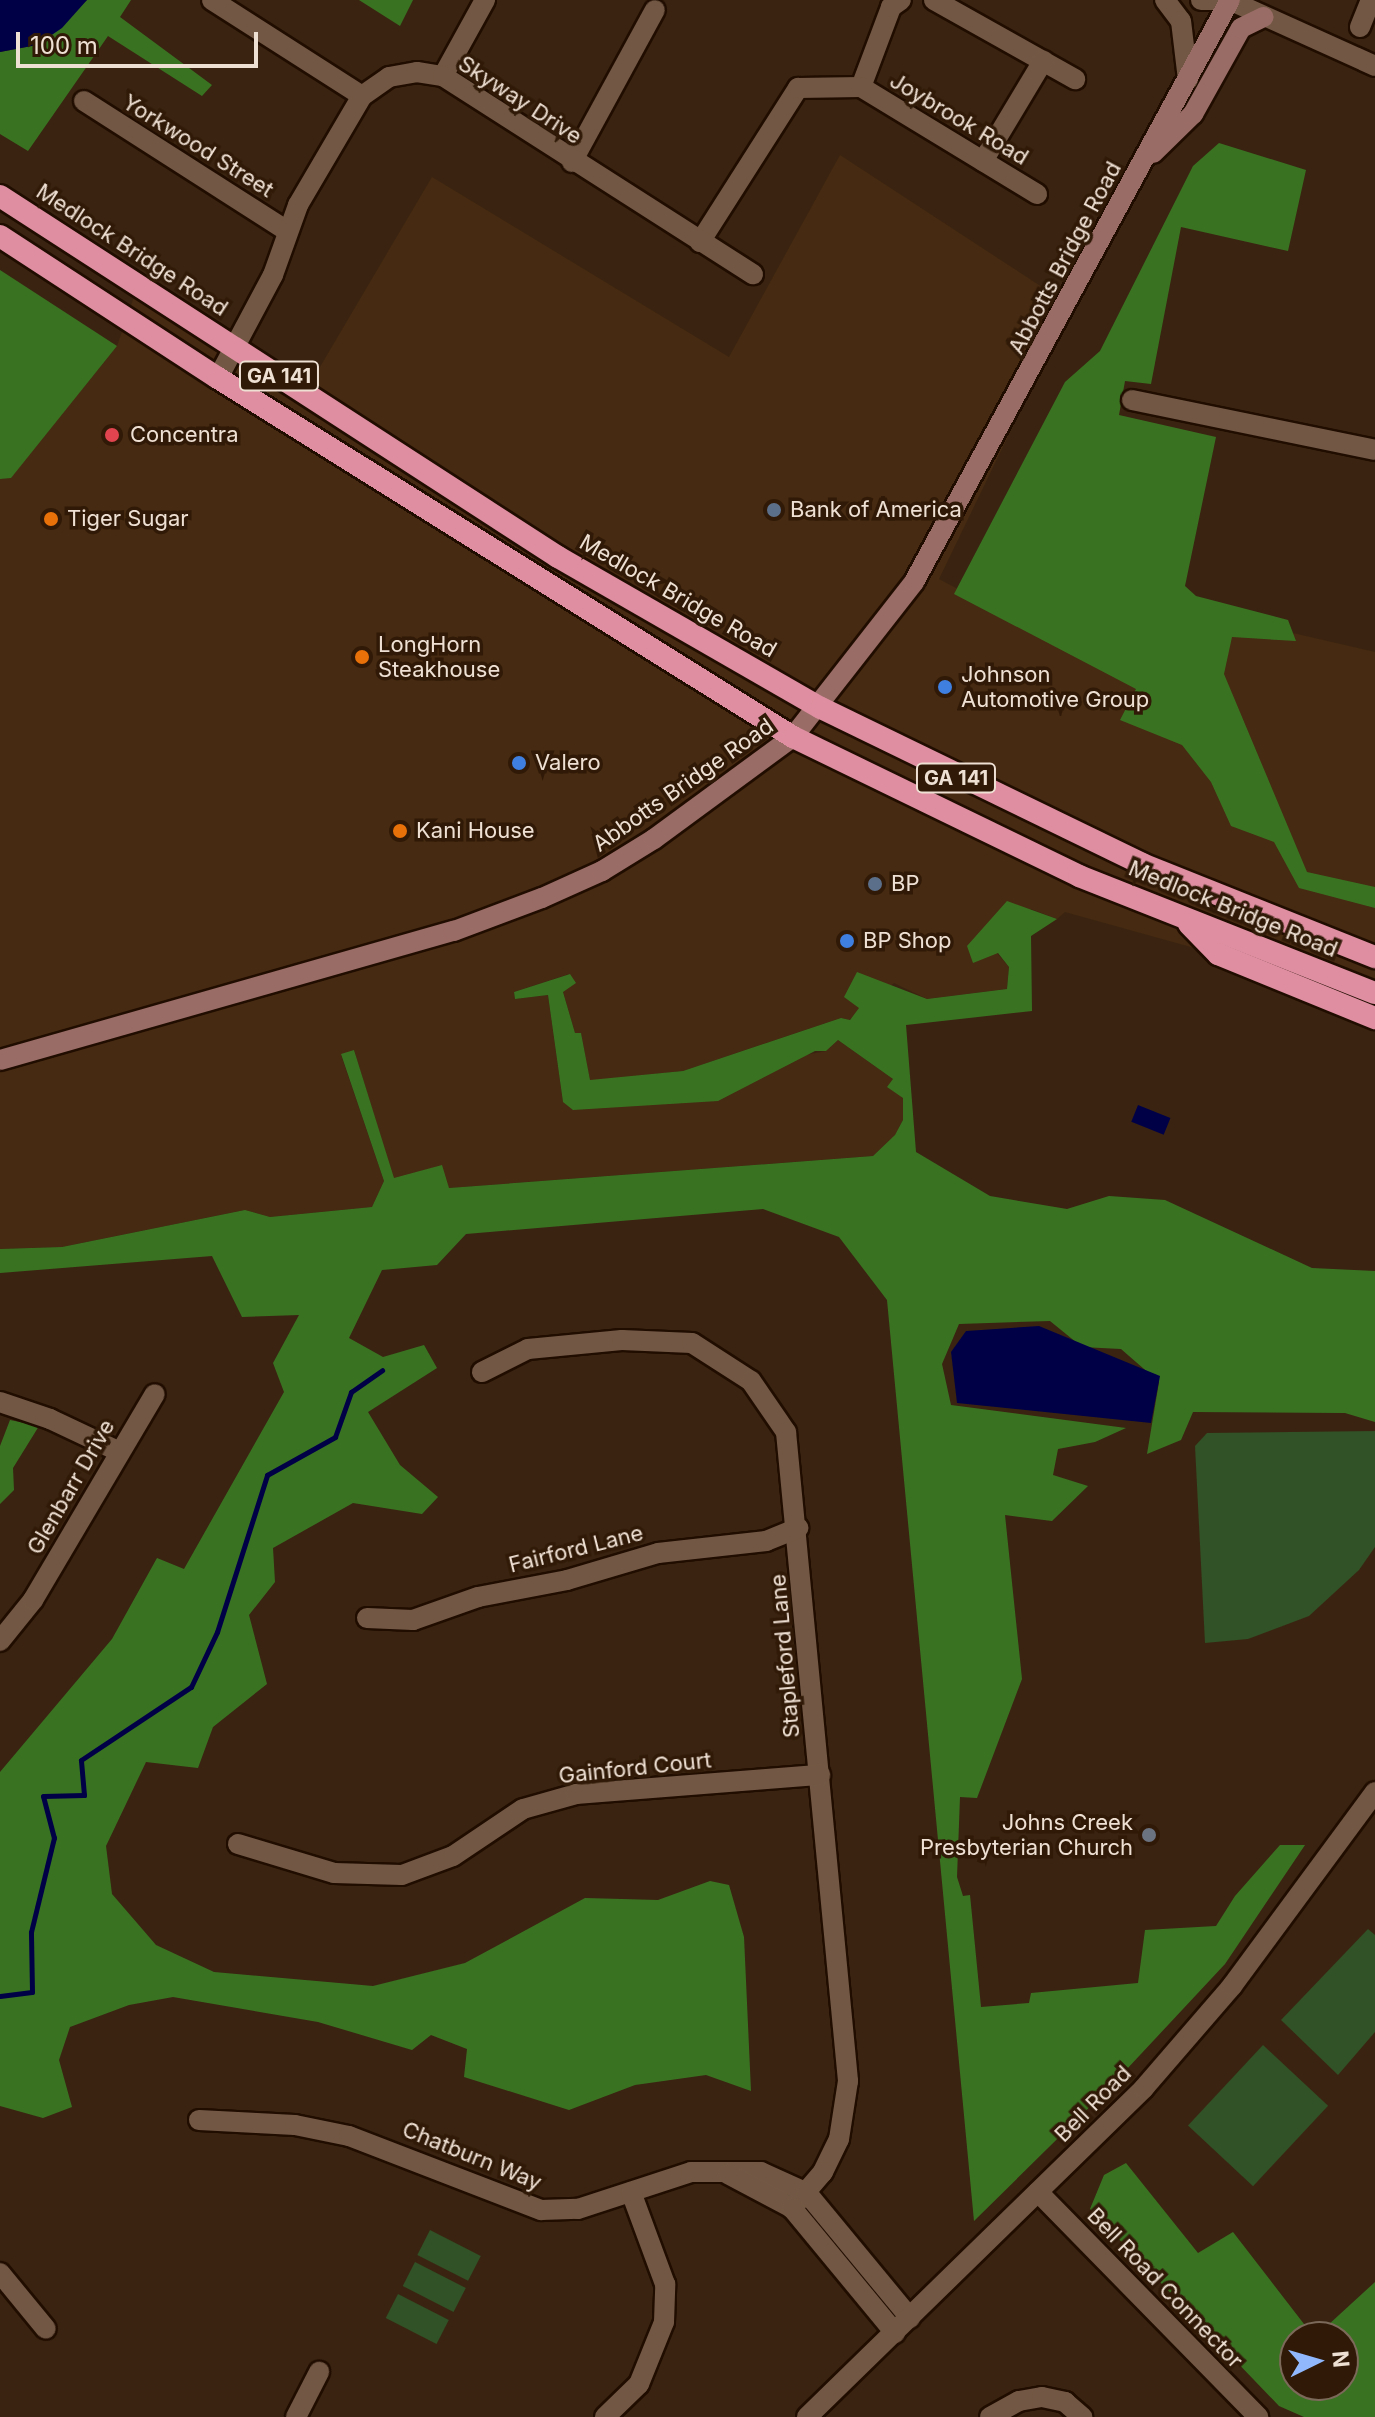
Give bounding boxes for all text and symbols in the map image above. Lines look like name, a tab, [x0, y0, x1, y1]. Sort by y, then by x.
scale bar	[20, 16, 262, 66]
text: 100 m	[30, 31, 98, 60]
street label: Skyway Drive	[453, 50, 587, 150]
street label: Joybrook Road	[885, 67, 1033, 171]
street label: Yorkwood Street	[118, 89, 278, 203]
street label: Abbotts Bridge Road	[1003, 157, 1127, 359]
street label: Medlock Bridge Road	[31, 178, 233, 322]
road number: GA 141	[237, 360, 321, 392]
place label: Concentra	[130, 422, 238, 448]
marker: Concentra	[101, 424, 123, 446]
place label: Bank of America	[790, 497, 962, 523]
marker: Bank of America	[765, 501, 783, 519]
place label: Tiger Sugar	[67, 506, 189, 532]
marker: Tiger Sugar	[42, 510, 60, 528]
street label: Medlock Bridge Road	[575, 529, 781, 663]
place label: LongHorn Steakhouse	[378, 631, 500, 682]
marker: LongHorn Steakhouse	[353, 648, 371, 666]
place label: Johnson Automotive Group	[961, 661, 1149, 712]
marker: Johnson Automotive Group	[936, 678, 954, 696]
street label: Abbotts Bridge Road	[588, 713, 778, 857]
place label: Valero	[535, 750, 601, 776]
marker: Valero	[510, 754, 528, 772]
road number: GA 141	[914, 762, 998, 794]
place label: Kani House	[416, 818, 535, 844]
marker: Kani House	[391, 822, 409, 840]
street label: Medlock Bridge Road	[1125, 855, 1341, 963]
place label: BP	[891, 871, 919, 897]
marker: BP	[866, 875, 884, 893]
place label: BP Shop	[863, 928, 951, 954]
marker: BP Shop	[838, 932, 856, 950]
street label: Glenbarr Drive	[22, 1415, 120, 1559]
street label: Fairford Lane	[506, 1520, 646, 1578]
street label: Stapleford Lane	[765, 1573, 805, 1739]
street label: Gainford Court	[557, 1747, 713, 1789]
place label: Johns Creek Presbyterian Church	[920, 1809, 1133, 1860]
marker: Johns Creek Presbyterian Church	[1140, 1826, 1158, 1844]
street label: Bell Road	[1049, 2060, 1137, 2148]
street label: Chatburn Way	[399, 2116, 545, 2196]
street label: Bell Road Connector	[1082, 2202, 1248, 2374]
north arrow	[1279, 2321, 1359, 2401]
text: N	[1327, 2350, 1355, 2369]

